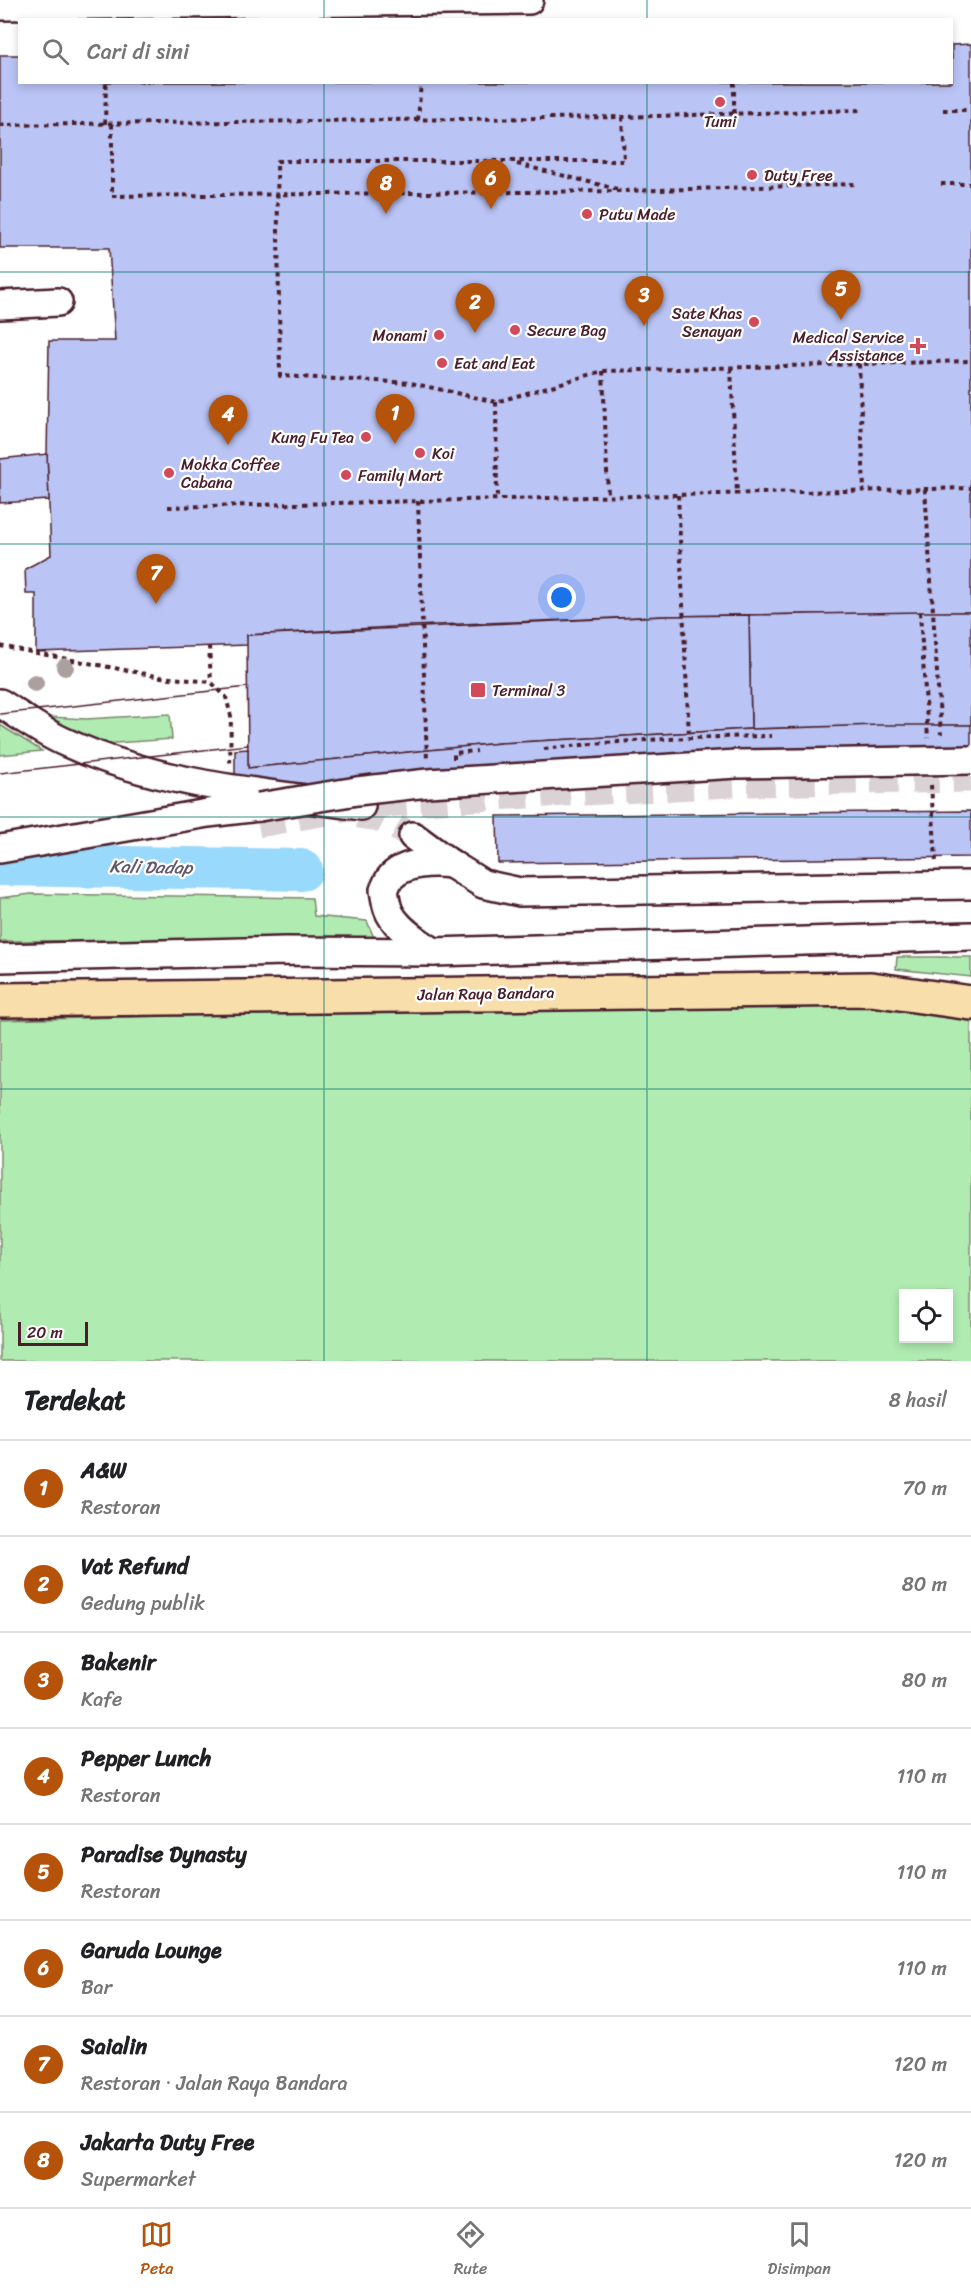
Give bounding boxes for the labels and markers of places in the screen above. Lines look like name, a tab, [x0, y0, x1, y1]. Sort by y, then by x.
marker: Tumi	[713, 95, 727, 109]
place label: Tumi	[704, 107, 737, 136]
pin: 6	[472, 160, 510, 209]
place label: Duty Free	[764, 161, 833, 190]
pin: 8	[366, 164, 406, 214]
marker: Duty Free	[745, 168, 759, 182]
place label: Putu Made	[599, 200, 675, 229]
marker: Putu Made	[580, 207, 594, 221]
pin: 5	[822, 270, 860, 320]
pin: 3	[624, 276, 664, 326]
pin: 2	[456, 284, 494, 333]
place label: Sate Khas Senayan	[672, 299, 742, 346]
marker: Sate Khas Senayan	[747, 315, 761, 329]
place label: Secure Bag	[527, 316, 606, 345]
place label: Monami	[372, 321, 428, 350]
marker: Secure Bag	[508, 323, 522, 337]
place label: Medical Service Assistance	[793, 323, 904, 370]
marker: Monami	[432, 328, 446, 342]
marker: Medical Service Assistance	[909, 337, 927, 355]
place label: Eat and Eat	[454, 349, 535, 378]
marker: Eat and Eat	[435, 356, 449, 370]
pin: 1	[376, 394, 414, 444]
pin: 4	[208, 396, 248, 445]
place label: Kung Fu Tea	[271, 423, 354, 452]
marker: Kung Fu Tea	[359, 430, 373, 444]
place label: Koi	[432, 439, 455, 468]
marker: Koi	[413, 446, 427, 460]
place label: Mokka Coffee Cabana	[181, 450, 280, 497]
place label: Family Mart	[358, 461, 443, 490]
marker: Mokka Coffee Cabana	[162, 466, 176, 480]
marker: Family Mart	[339, 468, 353, 482]
pin: 7	[136, 554, 176, 604]
place label: Terminal 3	[492, 676, 565, 705]
marker: Terminal 3	[469, 681, 487, 699]

